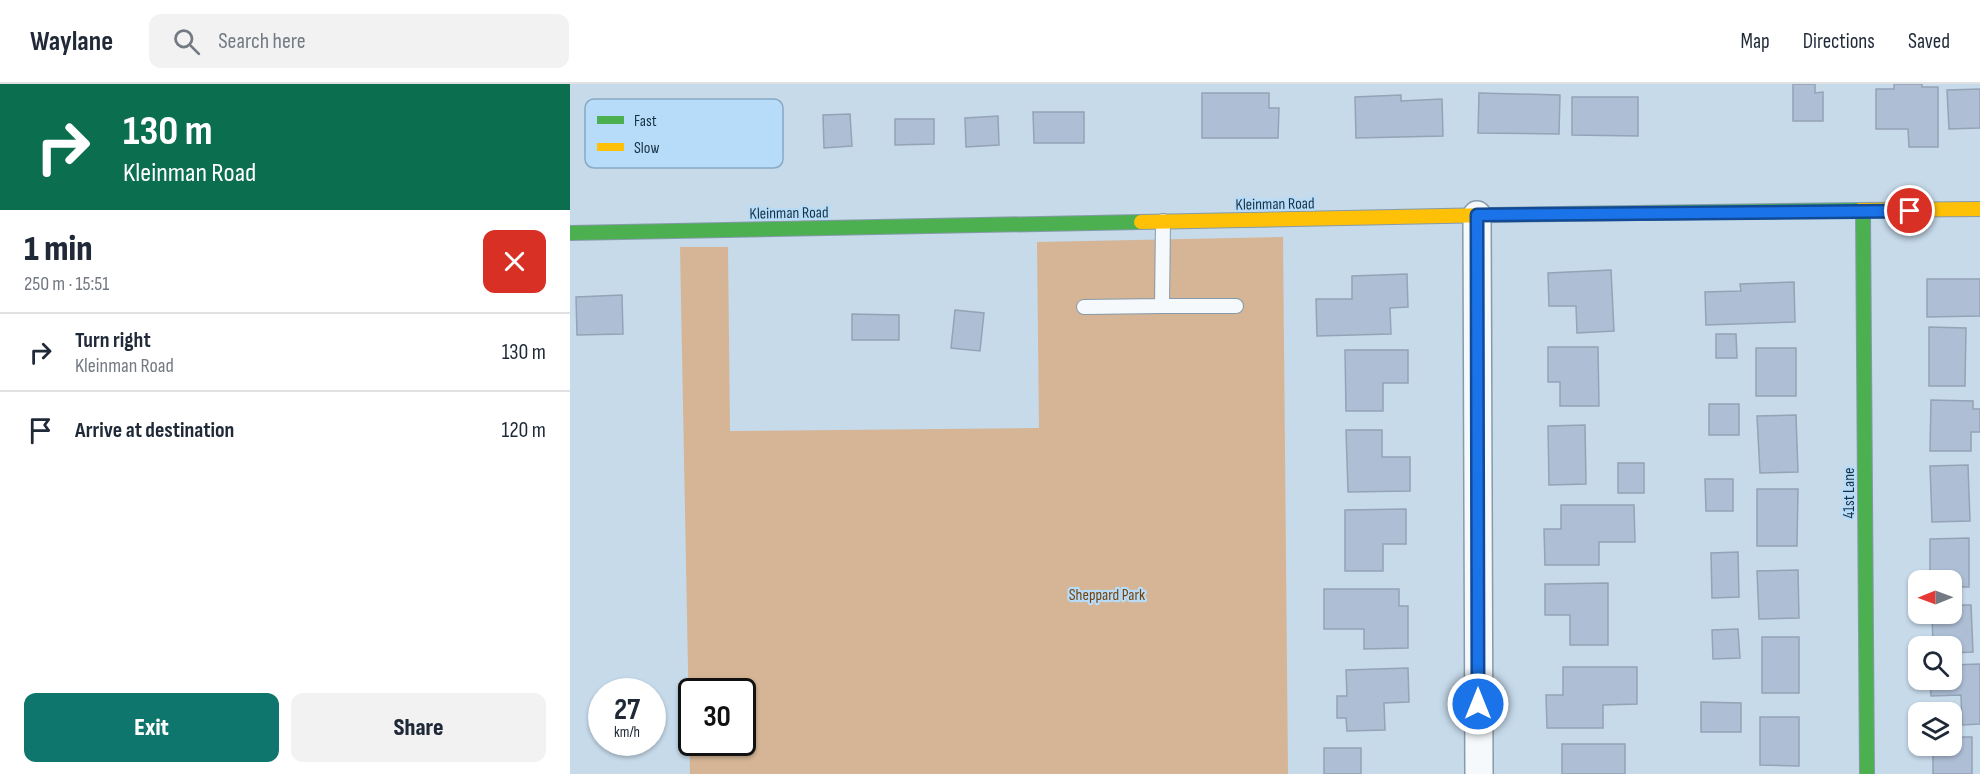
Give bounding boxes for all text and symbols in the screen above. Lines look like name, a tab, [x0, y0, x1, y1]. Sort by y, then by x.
search box	[149, 14, 569, 68]
text: Waylane	[30, 25, 113, 58]
icon: search	[170, 25, 203, 58]
text: Search here	[218, 28, 306, 55]
text: Map	[1740, 29, 1770, 54]
text: Directions	[1803, 29, 1875, 54]
text: Saved	[1908, 29, 1950, 54]
legend	[585, 99, 783, 168]
text: 130 m	[123, 106, 213, 157]
icon: right	[24, 108, 102, 186]
text: Fast	[634, 112, 657, 131]
text: Slow	[634, 139, 659, 158]
text: Kleinman Road	[123, 157, 256, 189]
pin	[1884, 185, 1935, 236]
street label: Kleinman Road	[1235, 194, 1315, 215]
icon: arrive	[1893, 194, 1926, 227]
street label: Kleinman Road	[749, 203, 829, 224]
text: 1 min	[24, 228, 92, 271]
button: close	[483, 230, 546, 293]
text: 250 m · 15:51	[24, 272, 109, 296]
text: Turn right	[75, 327, 151, 354]
icon: right	[24, 336, 57, 369]
text: 130 m	[502, 339, 546, 366]
text: Kleinman Road	[75, 354, 174, 378]
icon: arrive	[24, 414, 57, 447]
text: Arrive at destination	[75, 417, 234, 444]
text: 120 m	[502, 417, 546, 444]
street label: 41st Lane	[1840, 468, 1859, 518]
north arrow	[1908, 570, 1962, 624]
map controls	[1908, 570, 1962, 756]
park label: Sheppard Park	[1069, 586, 1145, 605]
button: search	[1908, 636, 1962, 690]
position arrow	[1446, 672, 1510, 736]
speed limit sign: 30	[678, 678, 756, 756]
text: 27	[614, 692, 640, 728]
button: Exit	[24, 693, 279, 762]
button: Share	[291, 693, 546, 762]
button: layers	[1908, 702, 1962, 756]
text: km/h	[614, 723, 640, 742]

